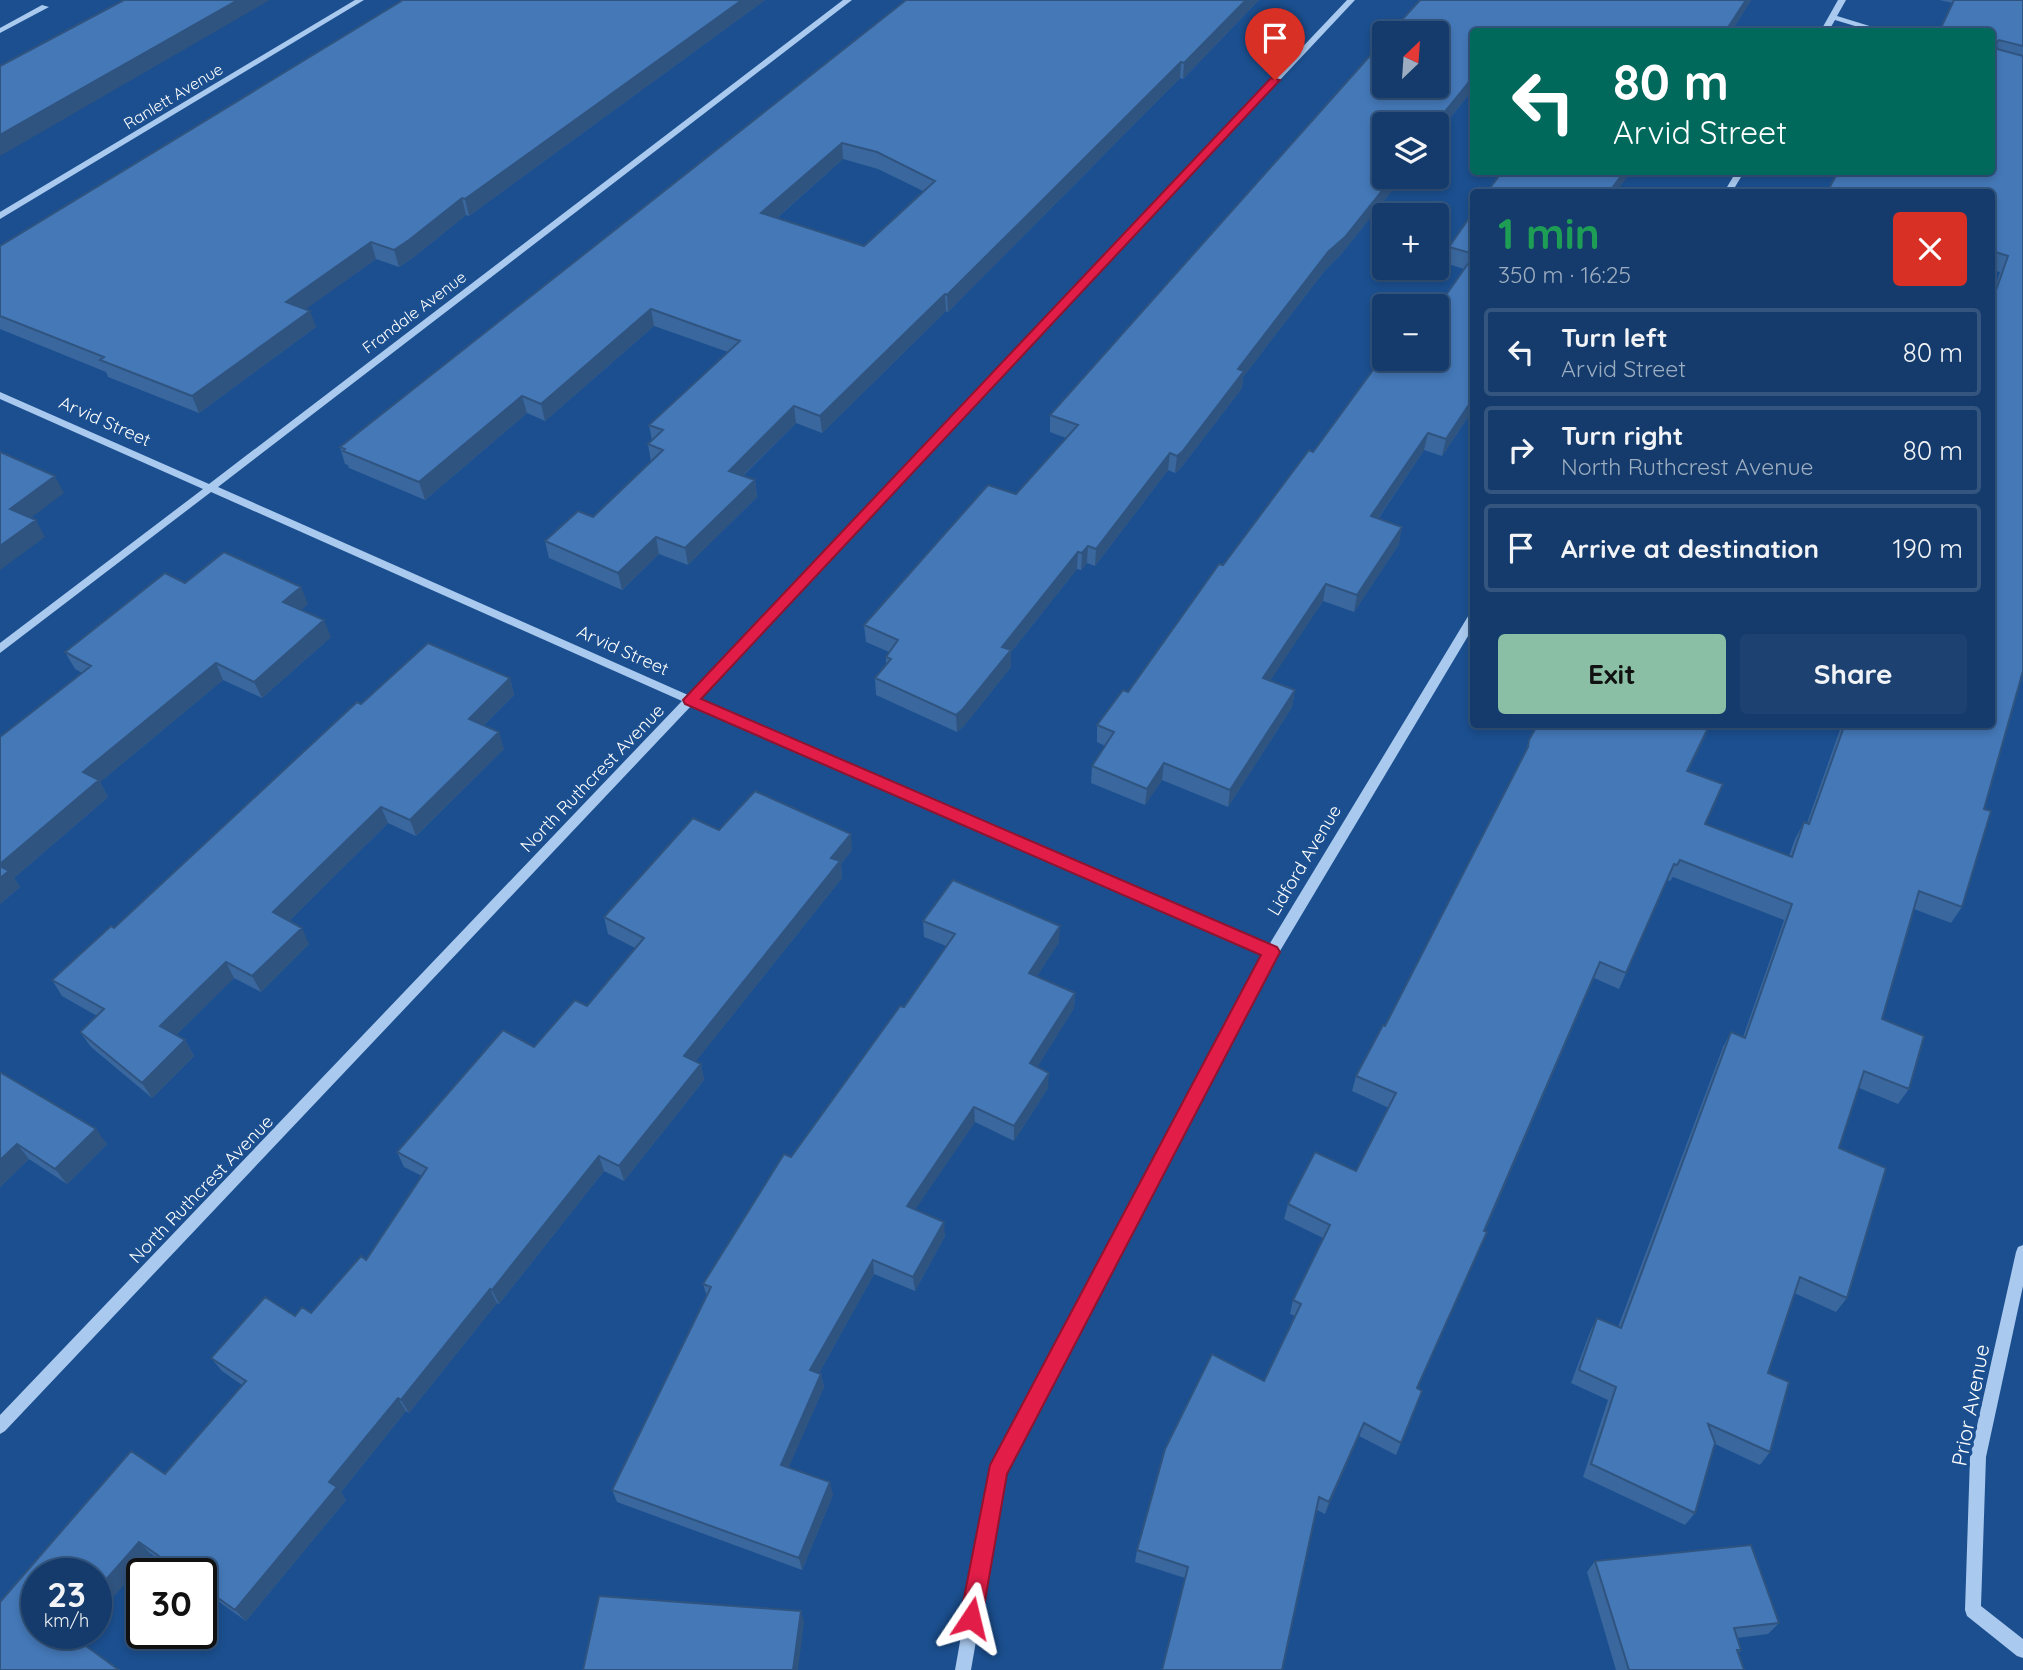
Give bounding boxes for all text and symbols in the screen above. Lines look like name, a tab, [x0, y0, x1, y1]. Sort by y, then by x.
pin	[1245, 8, 1305, 80]
icon: arrive	[1256, 19, 1294, 57]
north arrow	[1372, 21, 1449, 98]
map controls	[1372, 21, 1449, 371]
text: 80 m	[1613, 51, 1729, 112]
icon: left	[1498, 56, 1589, 147]
street label: Ranlett Avenue	[120, 59, 226, 133]
button: layers	[1372, 112, 1449, 189]
text: Arvid Street	[1613, 112, 1787, 152]
button: +	[1372, 203, 1449, 280]
text: 1 min	[1498, 207, 1600, 260]
button: close	[1893, 212, 1967, 286]
text: 350 m · 16:25	[1498, 260, 1631, 289]
street label: Frandale Avenue	[358, 266, 470, 358]
button: −	[1372, 294, 1449, 371]
text: Turn left	[1561, 321, 1668, 354]
icon: left	[1502, 333, 1540, 371]
text: 80 m	[1903, 336, 1963, 369]
text: Arvid Street	[1561, 354, 1686, 383]
street label: Arvid Street	[56, 391, 154, 451]
text: Turn right	[1561, 419, 1683, 452]
icon: right	[1502, 431, 1540, 469]
text: 80 m	[1903, 434, 1963, 467]
text: North Ruthcrest Avenue	[1561, 452, 1814, 481]
icon: arrive	[1502, 529, 1540, 567]
text: Arrive at destination	[1561, 532, 1819, 565]
text: 190 m	[1893, 532, 1963, 565]
street label: Arvid Street	[574, 620, 672, 680]
button: Exit	[1498, 634, 1726, 714]
button: Share	[1740, 634, 1967, 714]
street label: North Ruthcrest Avenue	[515, 699, 669, 857]
street label: Lidford Avenue	[1262, 801, 1346, 919]
street label: North Ruthcrest Avenue	[124, 1110, 278, 1268]
street label: Prior Avenue	[1945, 1342, 1995, 1468]
speed limit sign: 30	[126, 1558, 217, 1649]
text: 23	[47, 1572, 86, 1616]
position arrow	[934, 1581, 1008, 1655]
text: km/h	[44, 1609, 89, 1632]

